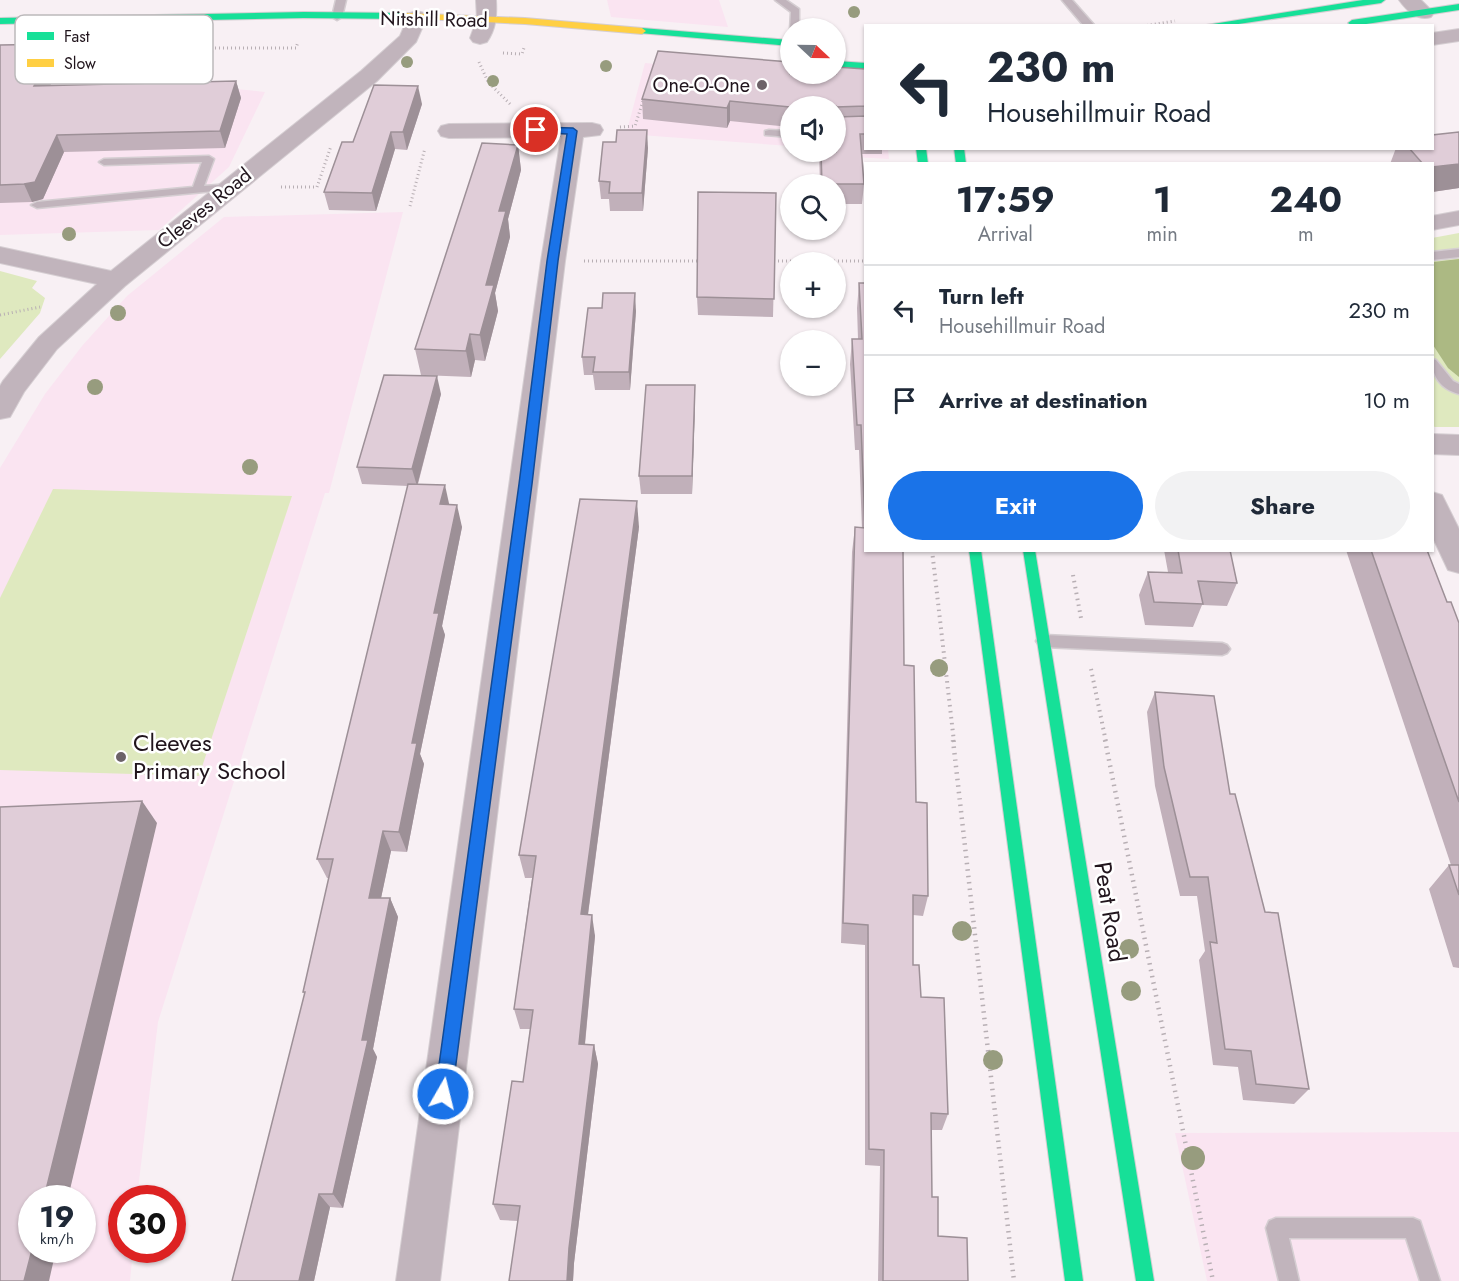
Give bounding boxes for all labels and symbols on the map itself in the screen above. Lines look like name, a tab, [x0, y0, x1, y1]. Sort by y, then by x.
street label: Nitshill Road	[380, 4, 488, 35]
legend	[15, 15, 213, 84]
north arrow	[780, 18, 846, 84]
text: Fast	[64, 25, 90, 48]
text: Slow	[64, 52, 96, 75]
place label: One-O-One	[653, 71, 750, 100]
marker: One-O-One	[755, 78, 769, 92]
pin	[510, 104, 561, 155]
street label: Cleeves Road	[151, 161, 258, 256]
place label: Cleeves Primary School	[133, 725, 286, 788]
marker: Cleeves Primary School	[114, 750, 128, 764]
street label: Peat Road	[1085, 859, 1136, 965]
position arrow	[411, 1062, 475, 1126]
speed limit sign: 30	[108, 1185, 186, 1263]

